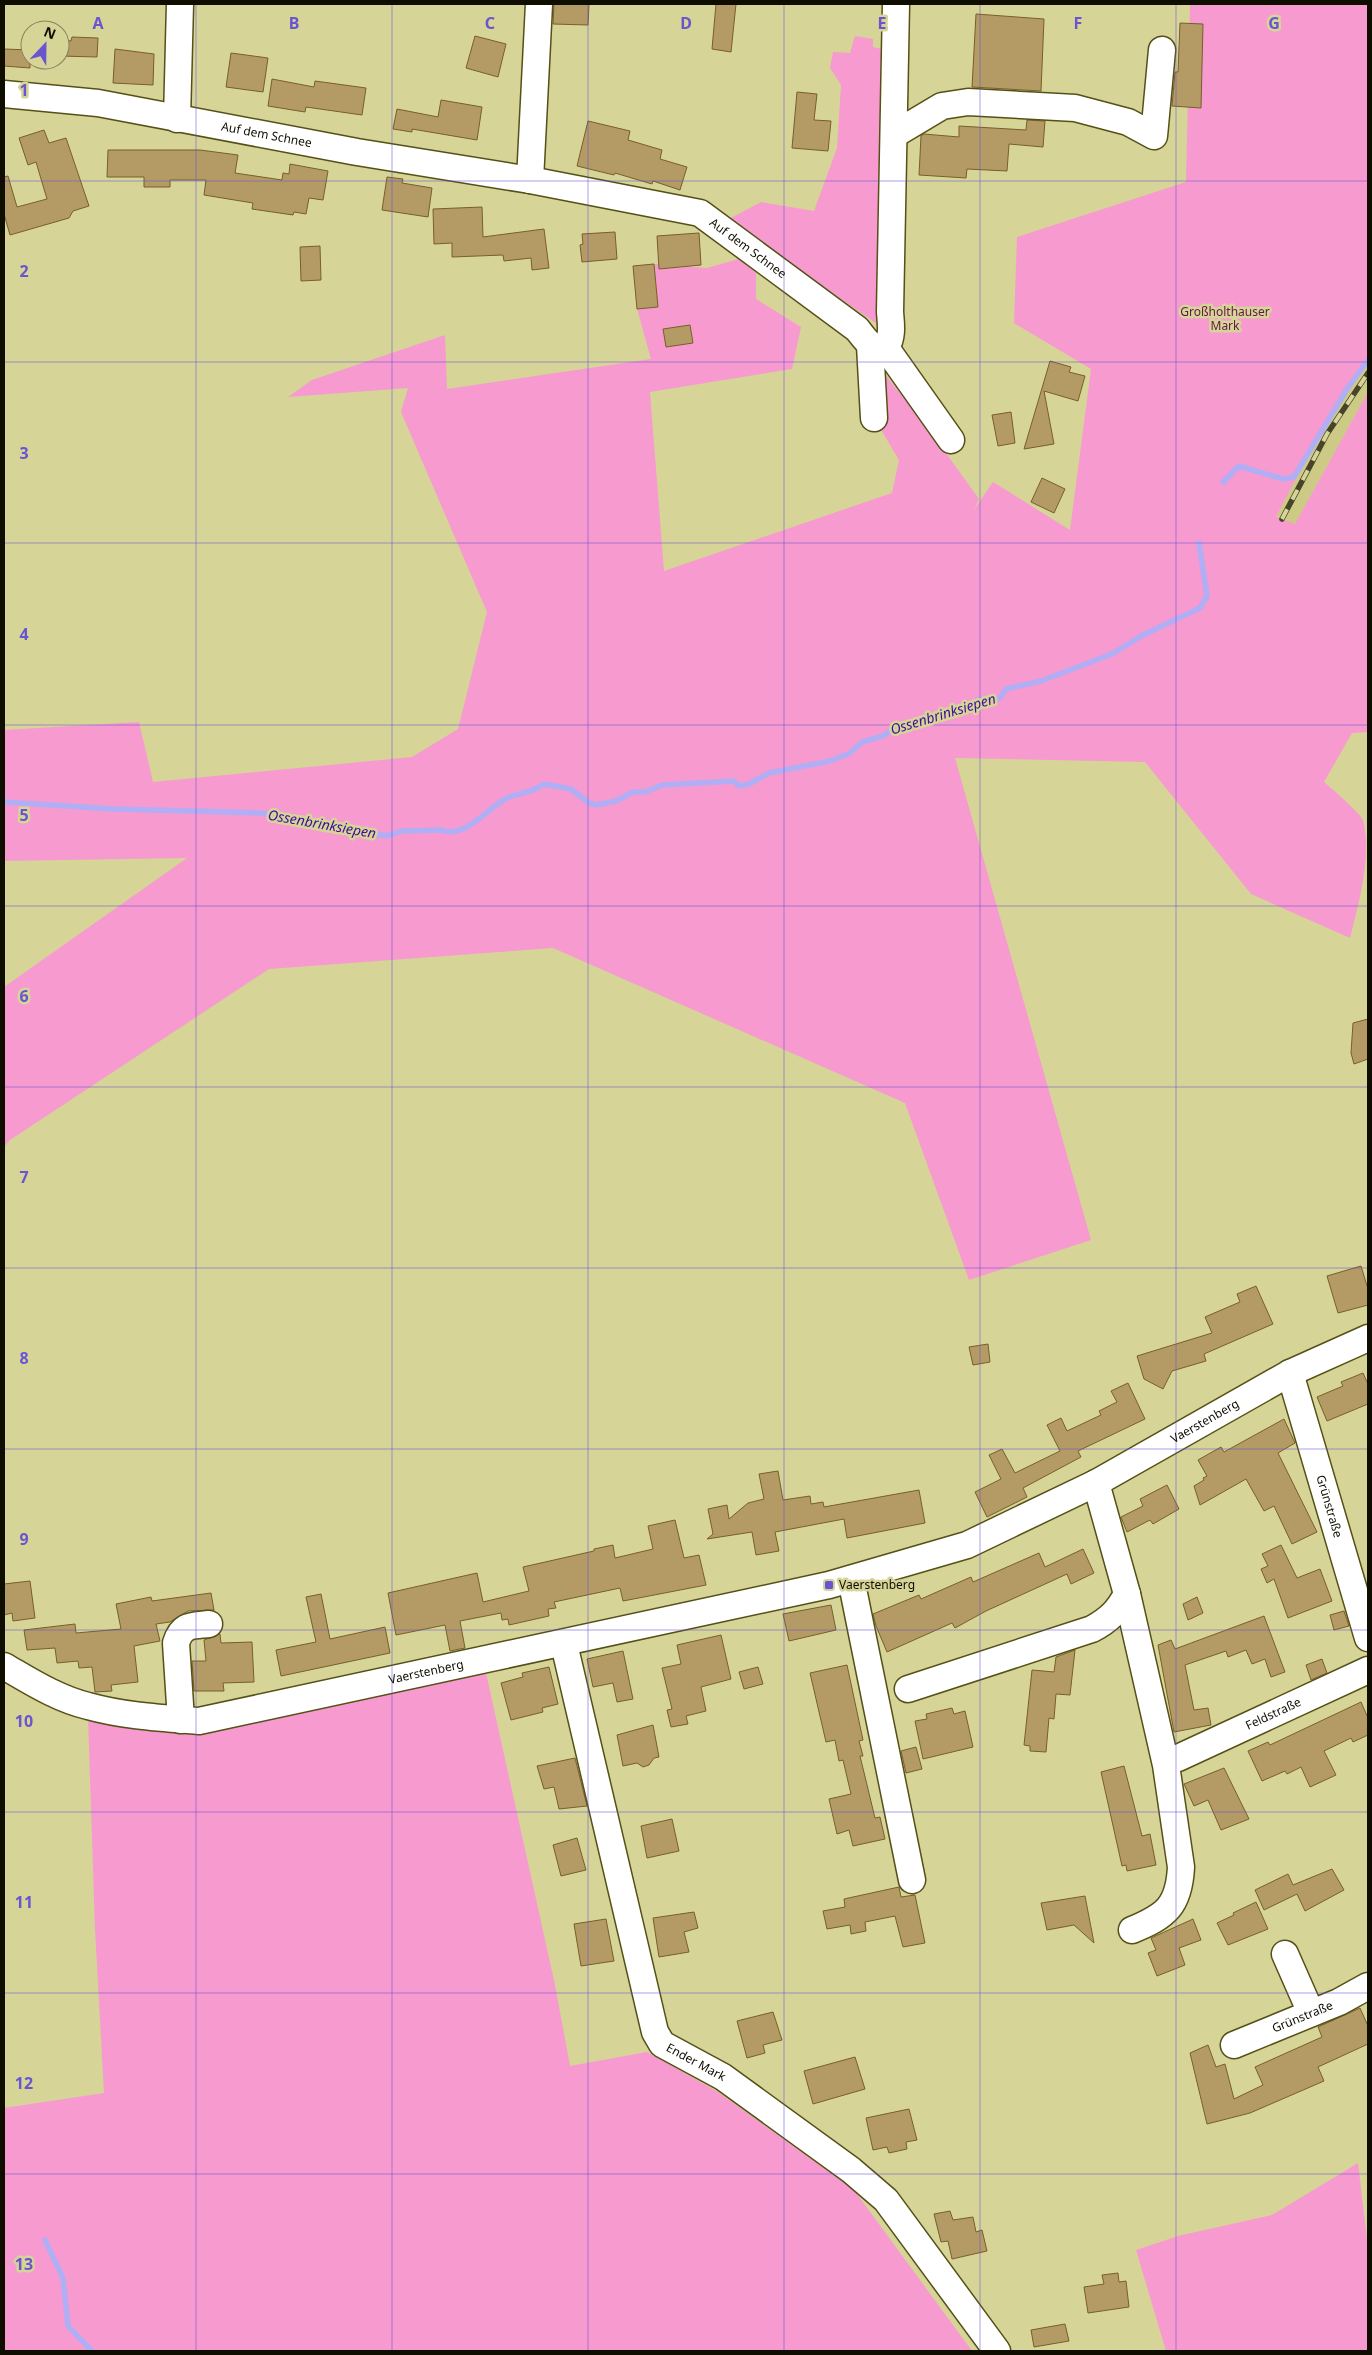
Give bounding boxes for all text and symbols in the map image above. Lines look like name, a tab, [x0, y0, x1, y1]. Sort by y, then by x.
text: A	[92, 12, 104, 34]
text: B	[289, 12, 299, 34]
text: C	[485, 12, 495, 34]
text: D	[680, 12, 692, 34]
text: E	[878, 12, 887, 34]
text: F	[1074, 12, 1082, 34]
text: G	[1268, 12, 1280, 34]
north arrow	[20, 20, 70, 70]
text: N	[41, 22, 59, 43]
text: 1	[19, 79, 29, 101]
street label: Auf dem Schnee	[220, 118, 313, 151]
street label: Auf dem Schnee	[706, 214, 790, 282]
text: 2	[19, 260, 29, 282]
park label: Großholthauser Mark	[1180, 303, 1270, 334]
text: 3	[19, 442, 29, 464]
text: 4	[19, 623, 29, 645]
water label: Ossenbrinksiepen	[888, 688, 998, 739]
text: 5	[19, 804, 29, 826]
water label: Ossenbrinksiepen	[267, 805, 378, 842]
text: 6	[19, 985, 29, 1007]
text: 7	[19, 1166, 29, 1188]
text: 8	[19, 1347, 29, 1369]
street label: Vaerstenberg	[1167, 1395, 1242, 1447]
street label: Grünstraße	[1312, 1473, 1347, 1540]
text: 9	[19, 1528, 29, 1550]
place label: Vaerstenberg	[839, 1576, 915, 1593]
marker: Vaerstenberg	[823, 1579, 835, 1591]
street label: Vaerstenberg	[387, 1655, 465, 1688]
street label: Feldstraße	[1243, 1693, 1304, 1734]
text: 10	[15, 1710, 33, 1732]
text: 11	[15, 1891, 33, 1913]
street label: Grünstraße	[1269, 1996, 1336, 2037]
street label: Ender Mark	[663, 2039, 729, 2085]
text: 12	[15, 2072, 33, 2094]
text: 13	[15, 2253, 33, 2275]

